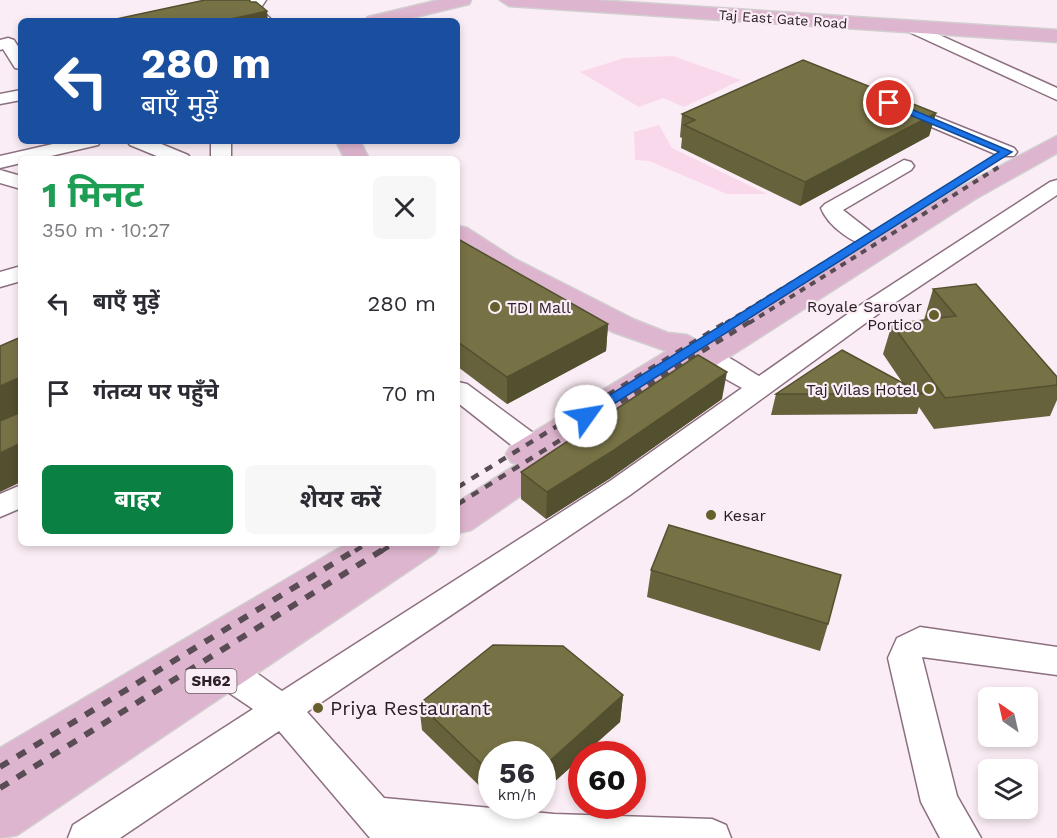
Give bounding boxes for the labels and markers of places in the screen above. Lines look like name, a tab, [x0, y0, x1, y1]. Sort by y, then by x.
pin	[863, 77, 914, 128]
place label: Royale Sarovar Portico	[807, 297, 922, 334]
place label: TDI Mall	[507, 298, 571, 317]
marker: TDI Mall	[488, 300, 502, 314]
marker: Royale Sarovar Portico	[927, 308, 941, 322]
place label: Taj Vilas Hotel	[806, 380, 917, 399]
marker: Taj Vilas Hotel	[922, 382, 936, 396]
place label: Kesar	[723, 506, 767, 525]
marker: Kesar	[704, 508, 718, 522]
place label: Priya Restaurant	[330, 696, 491, 720]
marker: Priya Restaurant	[311, 701, 325, 715]

